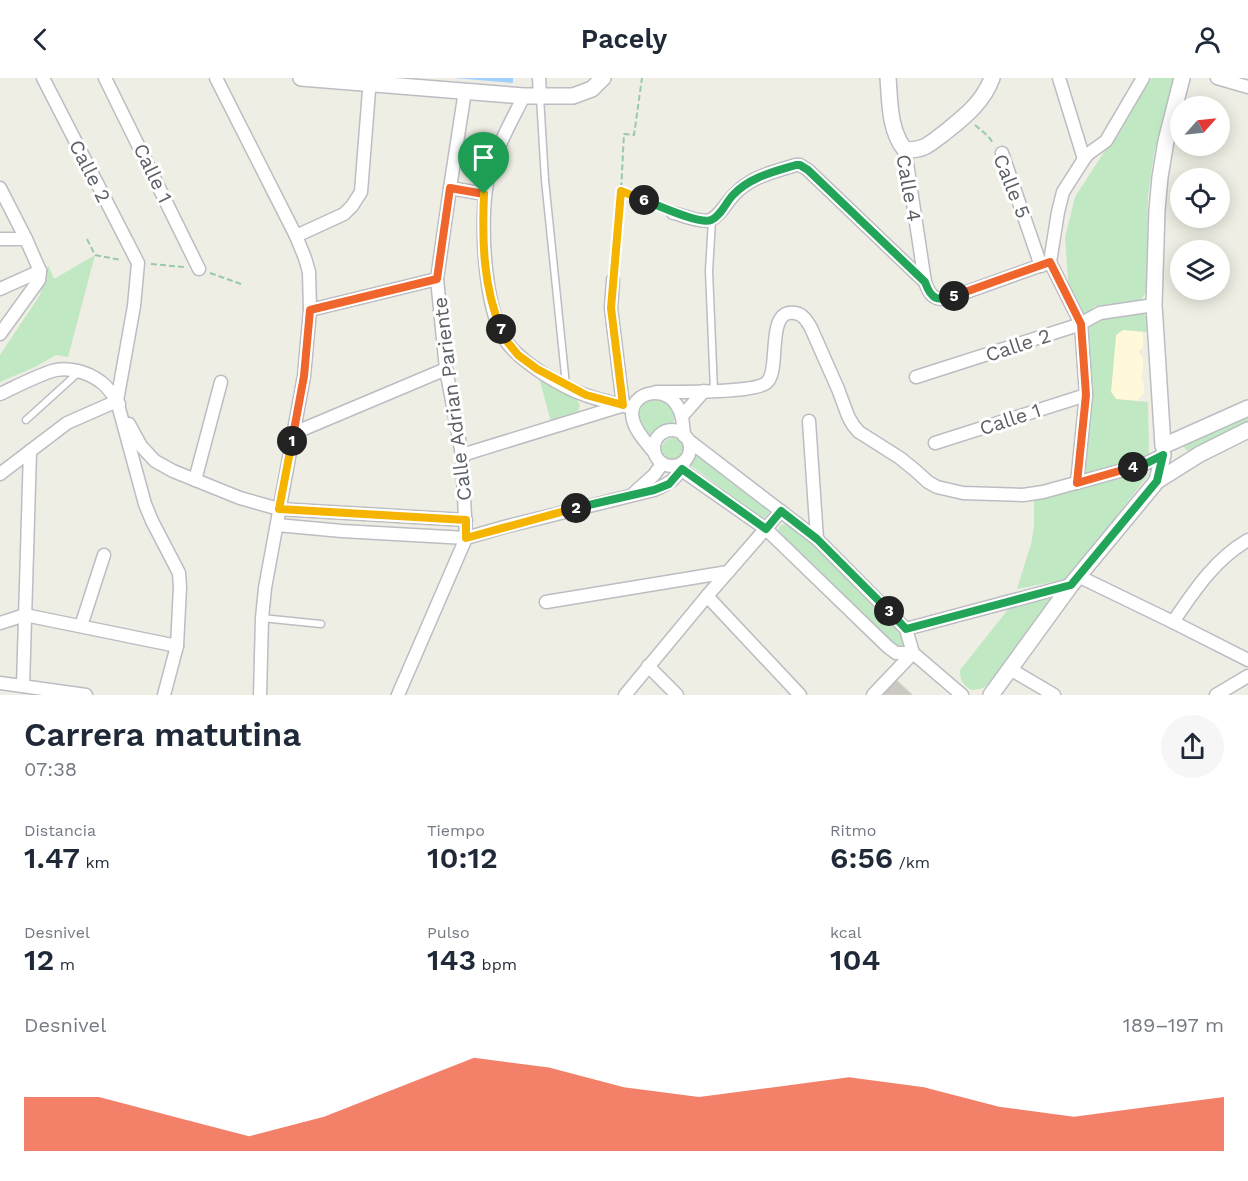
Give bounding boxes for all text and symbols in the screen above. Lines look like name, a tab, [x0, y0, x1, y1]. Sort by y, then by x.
icon: back	[24, 23, 57, 56]
text: Pacely	[581, 23, 667, 55]
icon: person	[1191, 23, 1224, 56]
north arrow	[1170, 96, 1230, 156]
map controls	[1170, 96, 1230, 300]
pin	[458, 132, 509, 194]
street label: Calle 2	[64, 136, 116, 206]
street label: Calle 1	[128, 139, 178, 207]
icon: arrive	[467, 141, 500, 174]
street label: Calle 5	[988, 150, 1036, 222]
street label: Calle 4	[891, 152, 927, 224]
button: locate	[1170, 168, 1230, 228]
pin: 6	[629, 185, 659, 215]
text: 6	[639, 190, 649, 209]
button: layers	[1170, 240, 1230, 300]
pin: 5	[939, 281, 969, 311]
text: 5	[949, 286, 959, 305]
street label: Calle Adrian Pariente	[428, 296, 476, 502]
pin: 7	[486, 314, 516, 344]
text: 7	[496, 319, 506, 338]
street label: Calle 2	[982, 323, 1054, 367]
street label: Calle 1	[976, 398, 1044, 440]
pin: 1	[277, 426, 307, 456]
text: 1	[289, 431, 295, 450]
pin: 4	[1118, 452, 1148, 482]
text: 4	[1128, 457, 1138, 476]
pin: 2	[561, 493, 591, 523]
text: 2	[571, 498, 581, 517]
pin: 3	[874, 596, 904, 626]
text: 3	[884, 601, 894, 620]
text: Carrera matutina	[24, 715, 301, 754]
button: share	[1161, 715, 1224, 778]
text: 07:38	[24, 757, 77, 781]
text: Distancia	[24, 821, 96, 840]
text: Tiempo	[427, 821, 485, 840]
text: Ritmo	[830, 821, 876, 840]
text: 1.47	[24, 840, 80, 875]
text: 10:12	[427, 840, 498, 875]
text: 6:56	[830, 840, 893, 875]
text: km	[80, 853, 110, 872]
text: /km	[893, 853, 930, 872]
text: Desnivel	[24, 923, 90, 942]
text: Pulso	[427, 923, 470, 942]
text: kcal	[830, 923, 862, 942]
text: 12	[24, 942, 54, 977]
text: 143	[427, 942, 476, 977]
text: 104	[830, 942, 881, 977]
text: m	[54, 955, 75, 974]
text: bpm	[476, 955, 517, 974]
text: Desnivel	[24, 1013, 106, 1037]
text: 189–197 m	[1123, 1013, 1224, 1037]

